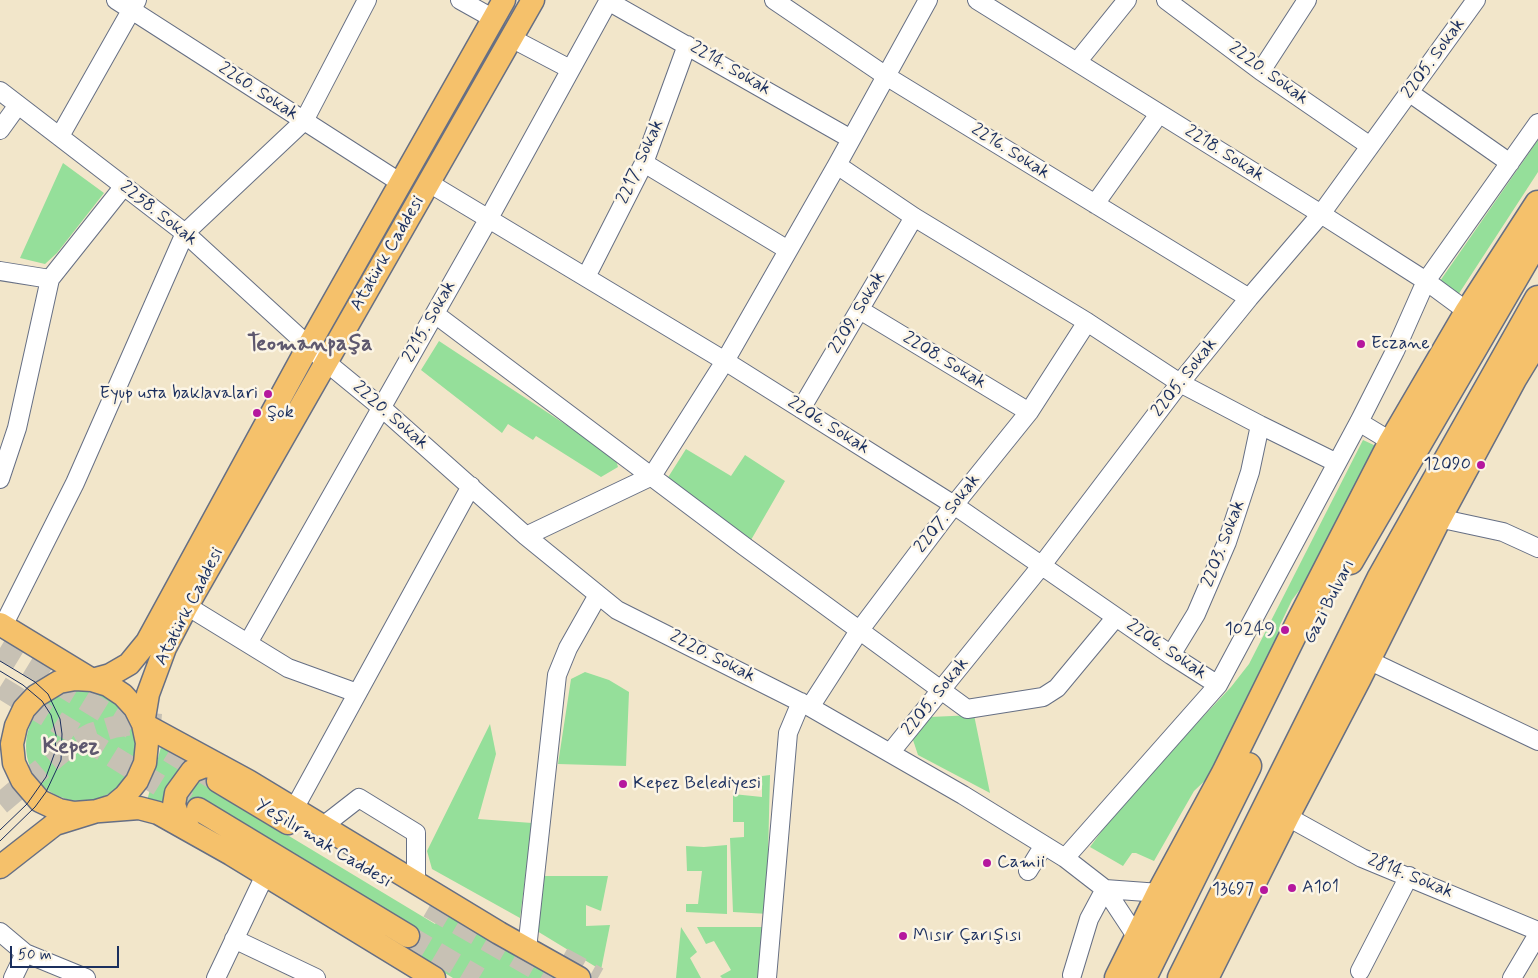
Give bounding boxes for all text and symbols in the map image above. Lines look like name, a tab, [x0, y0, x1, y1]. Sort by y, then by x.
street label: 2205. Sokak	[1398, 15, 1470, 103]
street label: 2214. Sokak	[686, 37, 774, 101]
street label: 2220. Sokak	[1224, 38, 1312, 110]
street label: 2260. Sokak	[214, 58, 302, 126]
street label: 2217. Sokak	[613, 116, 669, 208]
street label: 2216. Sokak	[967, 119, 1053, 185]
street label: 2218. Sokak	[1180, 121, 1268, 187]
street label: 2258. Sokak	[115, 177, 201, 251]
street label: Atatürk Caddesi	[346, 193, 430, 315]
street label: 2209. Sokak	[825, 268, 891, 358]
street label: 2215. Sokak	[399, 277, 461, 367]
street label: 2208. Sokak	[898, 328, 990, 394]
district label: Teomanpaşa	[247, 332, 373, 358]
place label: Eczane	[1371, 333, 1430, 355]
street label: 2205. Sokak	[1148, 334, 1222, 422]
marker: Eczane	[1355, 338, 1367, 350]
street label: 2220. Sokak	[348, 377, 432, 455]
place label: Eyup usta baklavalari	[100, 383, 258, 405]
marker: Eyup usta baklavalari	[262, 388, 274, 400]
street label: 2206. Sokak	[783, 392, 873, 460]
place label: Şok	[267, 402, 294, 424]
marker: Şok	[251, 407, 263, 419]
place label: 12090	[1423, 454, 1471, 476]
marker: 12090	[1475, 459, 1487, 471]
street label: 2207. Sokak	[910, 470, 986, 558]
street label: 2203. Sokak	[1198, 497, 1250, 591]
street label: Atatürk Caddesi	[151, 545, 229, 669]
street label: Gazi Bulvarı	[1299, 556, 1361, 648]
street label: 2206. Sokak	[1122, 615, 1210, 685]
place label: 10249	[1225, 619, 1275, 641]
marker: 10249	[1279, 624, 1291, 636]
street label: 2220. Sokak	[666, 626, 758, 688]
street label: 2205. Sokak	[898, 654, 974, 740]
district label: Kepez	[42, 735, 100, 761]
place label: Kepez Belediyesi	[633, 773, 761, 795]
marker: Kepez Belediyesi	[617, 778, 629, 790]
street label: Yeşilırmak Caddesi	[251, 795, 395, 893]
street label: 2814. Sokak	[1364, 850, 1456, 904]
place label: Camii	[997, 852, 1045, 874]
marker: Camii	[981, 857, 993, 869]
place label: A101	[1302, 877, 1339, 899]
place label: 13697	[1212, 879, 1254, 901]
marker: A101	[1286, 882, 1298, 894]
marker: 13697	[1258, 884, 1270, 896]
place label: Mısır Çarışısı	[913, 925, 1022, 947]
marker: Mısır Çarışısı	[897, 930, 909, 942]
scale bar	[12, 936, 121, 968]
text: 50 m	[18, 945, 52, 965]

